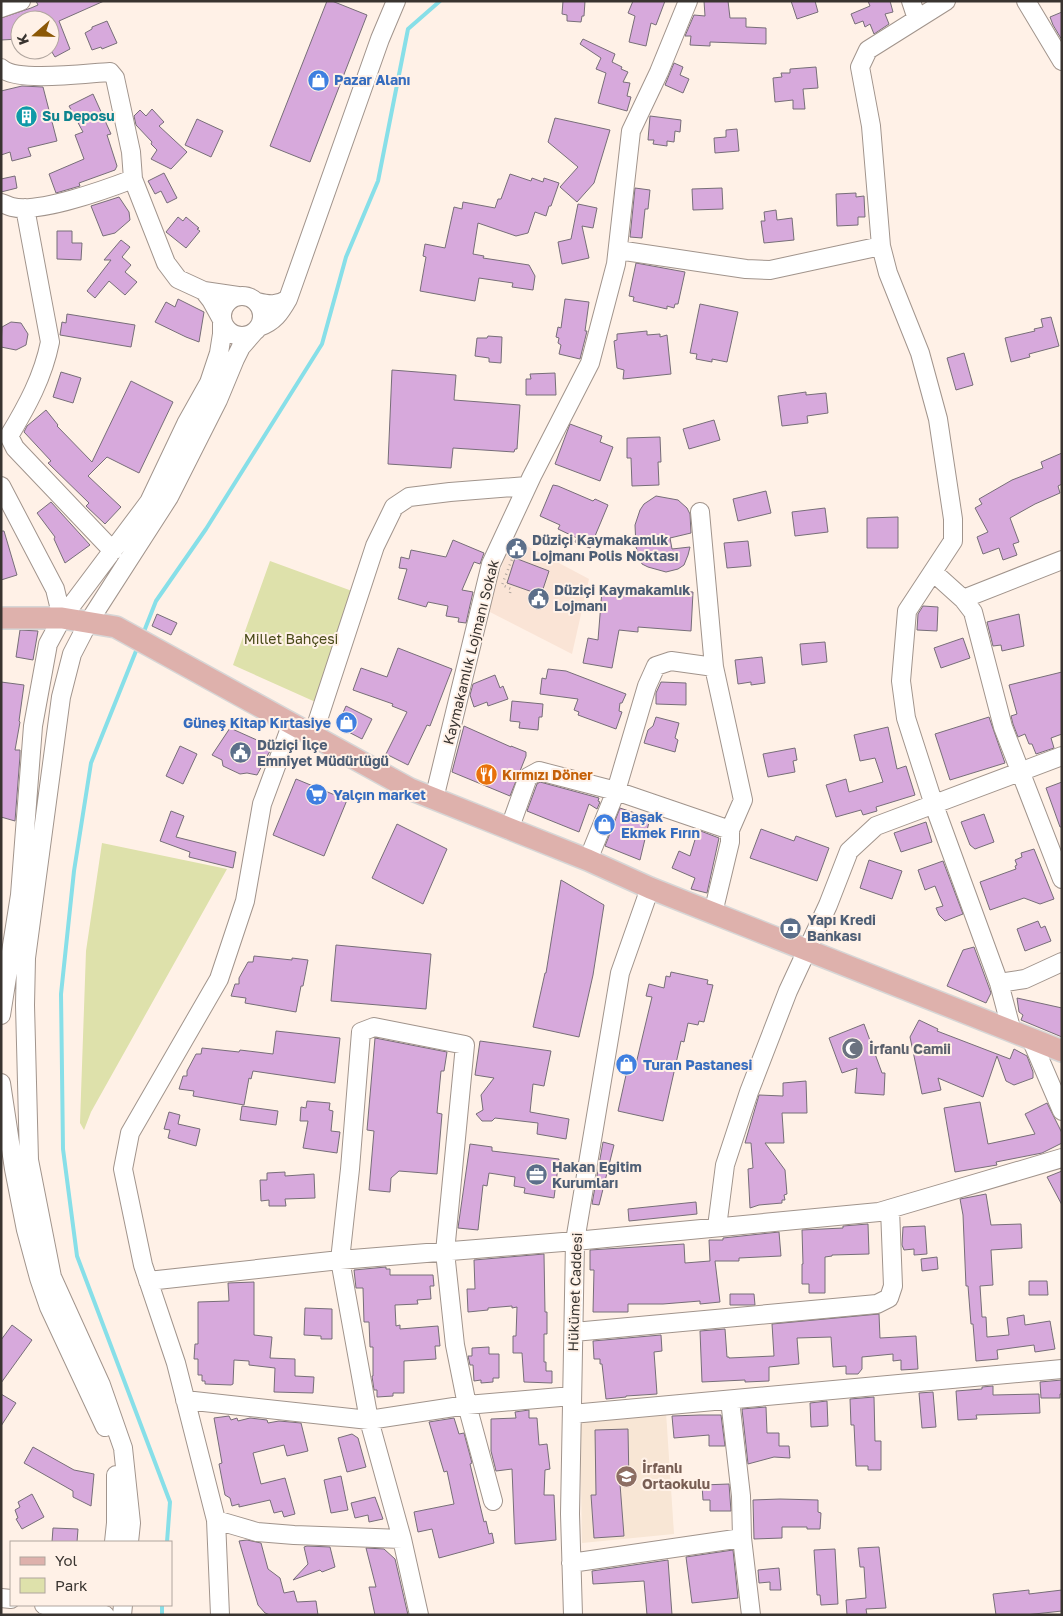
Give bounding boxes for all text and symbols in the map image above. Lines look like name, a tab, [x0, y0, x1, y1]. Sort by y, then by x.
north arrow	[10, 10, 60, 60]
text: K	[13, 32, 32, 47]
shop icon: Pazar Alanı	[306, 68, 330, 92]
place label: Pazar Alanı	[334, 71, 410, 88]
building icon: Su Deposu	[14, 104, 38, 128]
place label: Su Deposu	[42, 107, 115, 124]
place label: Düziçi Kaymakamlık Lojmanı Polis Noktası	[532, 531, 679, 564]
public building icon: Düziçi Kaymakamlık Lojmanı Polis Noktası	[504, 536, 528, 560]
street label: Kaymakamlık Lojmanı Sokak	[439, 558, 502, 746]
place label: Düziçi Kaymakamlık Lojmanı	[554, 581, 690, 614]
public building icon: Düziçi Kaymakamlık Lojmanı	[526, 586, 550, 610]
park label: Millet Bahçesi	[244, 630, 338, 647]
shop icon: Güneş Kitap Kırtasiye	[335, 711, 359, 735]
place label: Güneş Kitap Kırtasiye	[183, 714, 331, 731]
place label: Düziçi İlçe Emniyet Müdürlüğü	[257, 736, 389, 769]
public building icon: Düziçi İlçe Emniyet Müdürlüğü	[229, 741, 253, 765]
restaurant icon: Kırmızı Döner	[474, 763, 498, 787]
place label: Kırmızı Döner	[502, 766, 593, 783]
supermarket icon: Yalçın market	[305, 783, 329, 807]
place label: Yalçın market	[333, 786, 426, 803]
place label: Başak Ekmek Fırın	[621, 808, 700, 841]
shop icon: Başak Ekmek Fırın	[593, 813, 617, 837]
place label: Yapı Kredi Bankası	[807, 911, 876, 944]
bank icon: Yapı Kredi Bankası	[779, 916, 803, 940]
mosque icon: İrfanlı Camii	[841, 1037, 865, 1061]
place label: İrfanlı Camii	[869, 1040, 951, 1057]
shop icon: Turan Pastanesi	[615, 1053, 639, 1077]
place label: Turan Pastanesi	[643, 1056, 753, 1073]
place label: Hakan Eğitim Kurumları	[552, 1158, 642, 1191]
office icon: Hakan Eğitim Kurumları	[524, 1163, 548, 1187]
street label: Hükümet Caddesi	[564, 1232, 585, 1352]
place label: İrfanlı Ortaokulu	[642, 1459, 710, 1492]
school or university icon: İrfanlı Ortaokulu	[614, 1464, 638, 1488]
legend	[10, 1541, 172, 1606]
text: Yol	[55, 1551, 77, 1569]
text: Park	[55, 1576, 88, 1594]

